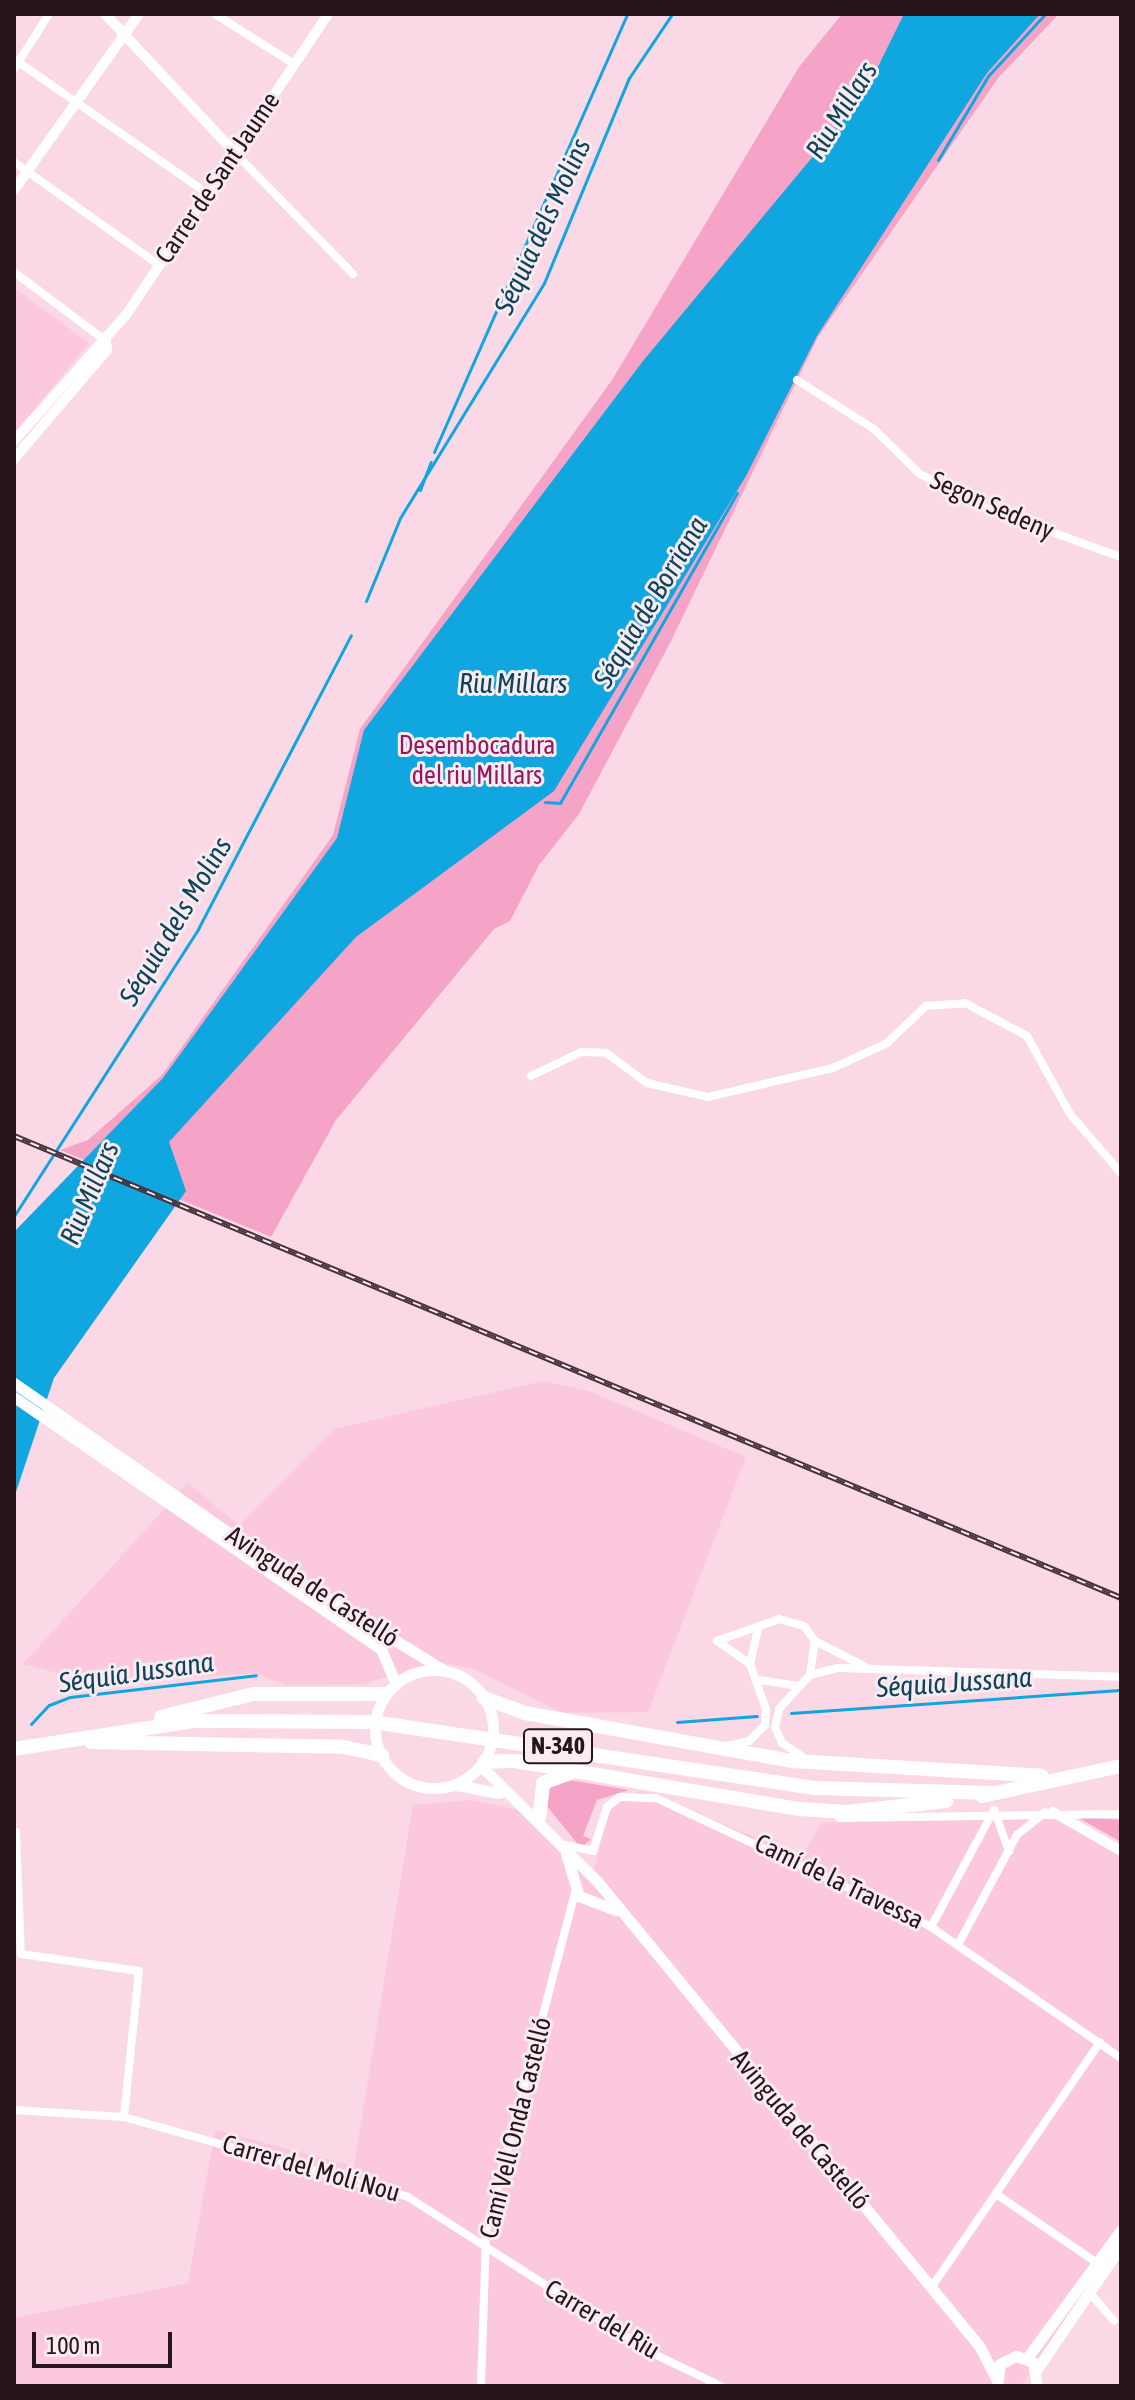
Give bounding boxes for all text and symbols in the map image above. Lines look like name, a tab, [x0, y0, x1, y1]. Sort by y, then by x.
water label: Riu Millars	[798, 55, 884, 165]
street label: Carrer de Sant Jaume	[149, 86, 287, 270]
water label: Séquia dels Molins	[487, 133, 597, 319]
street label: Segon Sedeny	[925, 465, 1059, 547]
water label: Séquia de Borriana	[586, 511, 714, 693]
water label: Riu Millars	[459, 666, 567, 700]
park label: Desembocadura del riu Millars	[399, 730, 555, 792]
water label: Séquia dels Molins	[112, 831, 238, 1011]
water label: Riu Millars	[52, 1136, 126, 1250]
street label: Avinguda de Castelló	[220, 1520, 404, 1654]
water label: Séquia Jussana	[56, 1645, 216, 1699]
water label: Séquia Jussana	[875, 1660, 1033, 1704]
road number: N-340	[522, 1726, 594, 1766]
street label: Camí de la Travessa	[749, 1828, 929, 1936]
street label: Camí Vell Onda Castelló	[473, 2014, 559, 2242]
street label: Avinguda de Castelló	[724, 2044, 876, 2216]
street label: Carrer del Molí Nou	[219, 2129, 403, 2209]
street label: Carrer del Riu	[539, 2274, 665, 2366]
scale bar	[36, 2316, 176, 2366]
text: 100 m	[46, 2332, 100, 2359]

